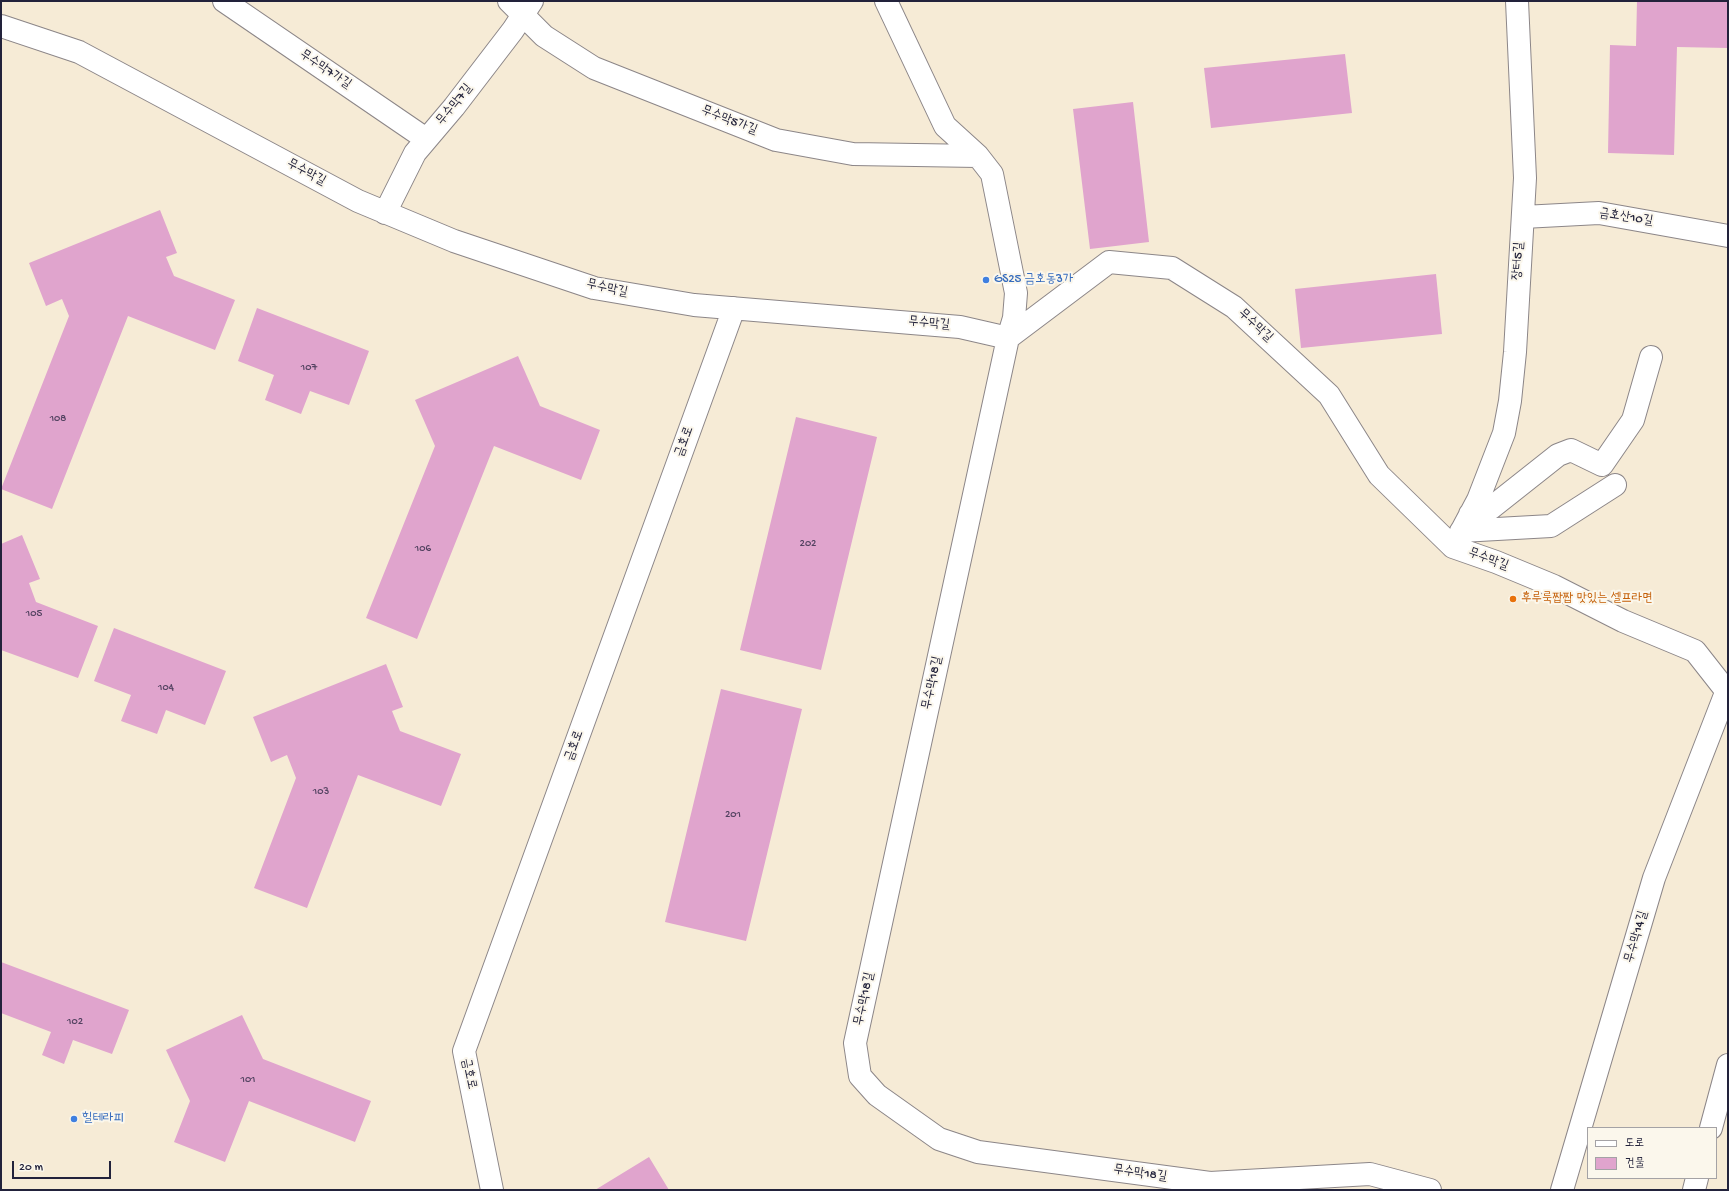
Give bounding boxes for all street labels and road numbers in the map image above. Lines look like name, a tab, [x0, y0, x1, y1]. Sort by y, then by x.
street label: 무수막7가길	[296, 47, 354, 93]
street label: 무수막7길	[434, 81, 476, 129]
street label: 무수막5가길	[699, 103, 759, 139]
street label: 무수막길	[284, 156, 328, 190]
street label: 금호산10길	[1598, 206, 1654, 230]
street label: 장터5길	[1510, 241, 1528, 281]
street label: 무수막길	[585, 277, 629, 301]
street label: 무수막길	[1234, 306, 1276, 346]
street label: 무수막길	[907, 314, 951, 334]
street label: 금호로	[672, 425, 698, 459]
street label: 무수막길	[1466, 546, 1510, 574]
street label: 무수막18길	[920, 655, 946, 711]
street label: 금호로	[562, 729, 588, 763]
street label: 무수막14길	[1622, 909, 1652, 965]
street label: 무수막18길	[852, 971, 878, 1027]
street label: 금호로	[457, 1057, 479, 1091]
street label: 무수막18길	[1112, 1163, 1168, 1185]

